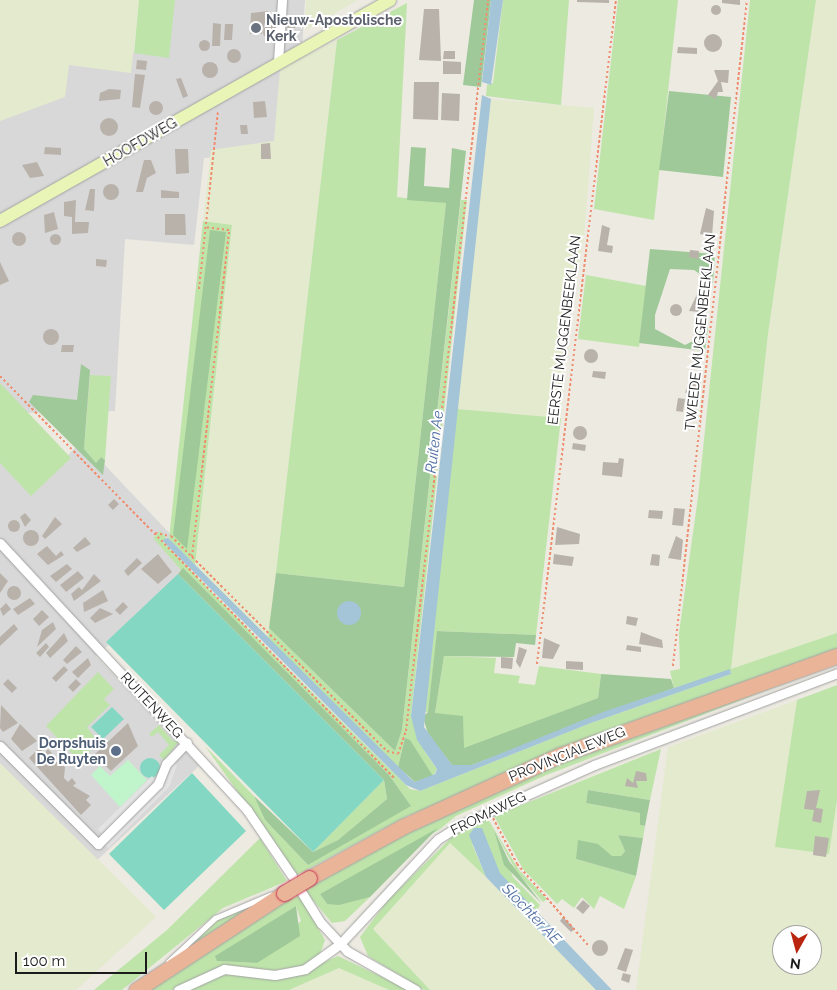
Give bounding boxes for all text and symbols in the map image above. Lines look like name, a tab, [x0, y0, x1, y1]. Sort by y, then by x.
place label: Nieuw-Apostolische Kerk	[266, 12, 402, 44]
marker: Nieuw-Apostolische Kerk	[250, 22, 262, 34]
street label: HOOFDWEG	[100, 114, 180, 170]
street label: TWEEDE MUGGENBEEKLAAN	[681, 233, 719, 431]
street label: EERSTE MUGGENBEEKLAAN	[544, 234, 584, 426]
water label: Ruiten Ae	[422, 409, 448, 475]
street label: RUITENWEG	[117, 669, 187, 741]
street label: PROVINCIALEWEG	[506, 723, 628, 785]
place label: Dorpshuis De Ruyten	[37, 735, 106, 768]
marker: Dorpshuis De Ruyten	[110, 745, 122, 757]
street label: FROMAWEG	[448, 788, 528, 838]
water label: Slochter AE	[498, 880, 564, 948]
north arrow	[772, 925, 822, 975]
scale bar	[18, 942, 150, 974]
text: 100 m	[23, 952, 65, 970]
text: N	[789, 955, 802, 972]

